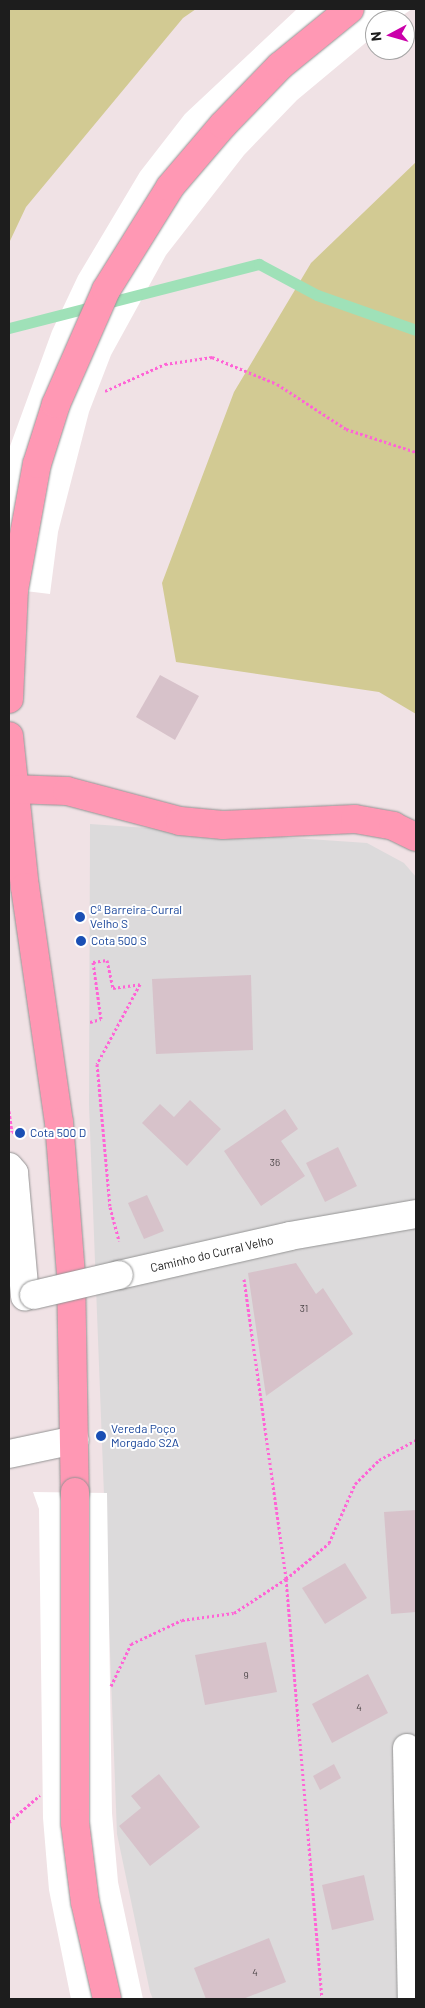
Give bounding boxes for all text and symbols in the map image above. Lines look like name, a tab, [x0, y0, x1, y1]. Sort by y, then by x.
north arrow	[365, 10, 415, 60]
text: N	[367, 31, 385, 42]
place label: Cº Barreira-Curral Velho S	[90, 903, 182, 931]
marker: Cº Barreira-Curral Velho S	[74, 911, 86, 923]
place label: Cota 500 S	[91, 934, 147, 948]
marker: Cota 500 S	[75, 935, 87, 947]
place label: Cota 500 D	[30, 1126, 86, 1140]
marker: Cota 500 D	[14, 1127, 26, 1139]
house number: 36	[270, 1157, 280, 1169]
street label: Caminho do Curral Velho	[149, 1233, 275, 1275]
house number: 31	[300, 1303, 308, 1315]
place label: Vereda Poço Morgado S2A	[111, 1422, 179, 1450]
marker: Vereda Poço Morgado S2A	[95, 1430, 107, 1442]
house number: 9	[243, 1670, 249, 1682]
house number: 4	[356, 1702, 362, 1714]
house number: 4	[252, 1967, 258, 1979]

